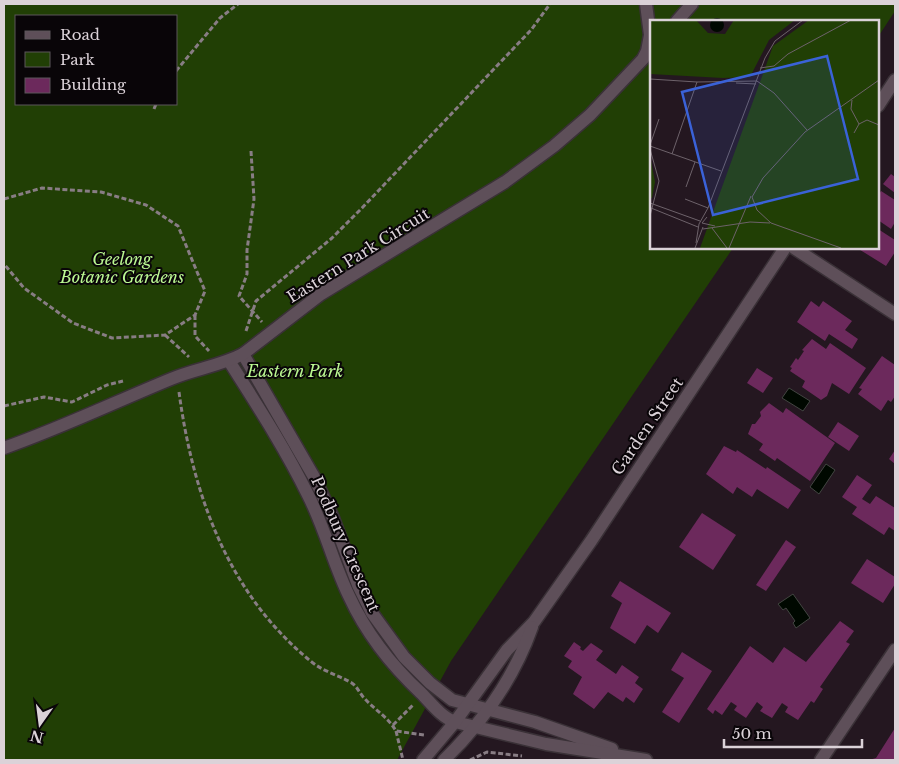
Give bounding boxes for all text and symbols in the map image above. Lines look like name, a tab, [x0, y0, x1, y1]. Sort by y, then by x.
legend	[15, 15, 178, 105]
inset map	[650, 20, 879, 249]
text: Road	[60, 25, 100, 44]
text: Park	[60, 50, 96, 69]
text: Building	[60, 75, 127, 94]
street label: Eastern Park Circuit	[283, 203, 433, 307]
park label: Geelong Botanic Gardens	[59, 249, 184, 287]
park label: Eastern Park	[246, 361, 343, 381]
street label: Garden Street	[607, 373, 687, 479]
street label: Podbury Crescent	[307, 473, 385, 615]
north arrow	[15, 699, 65, 749]
scale bar	[724, 716, 862, 748]
text: 50 m	[732, 724, 772, 743]
text: N	[28, 726, 45, 747]

